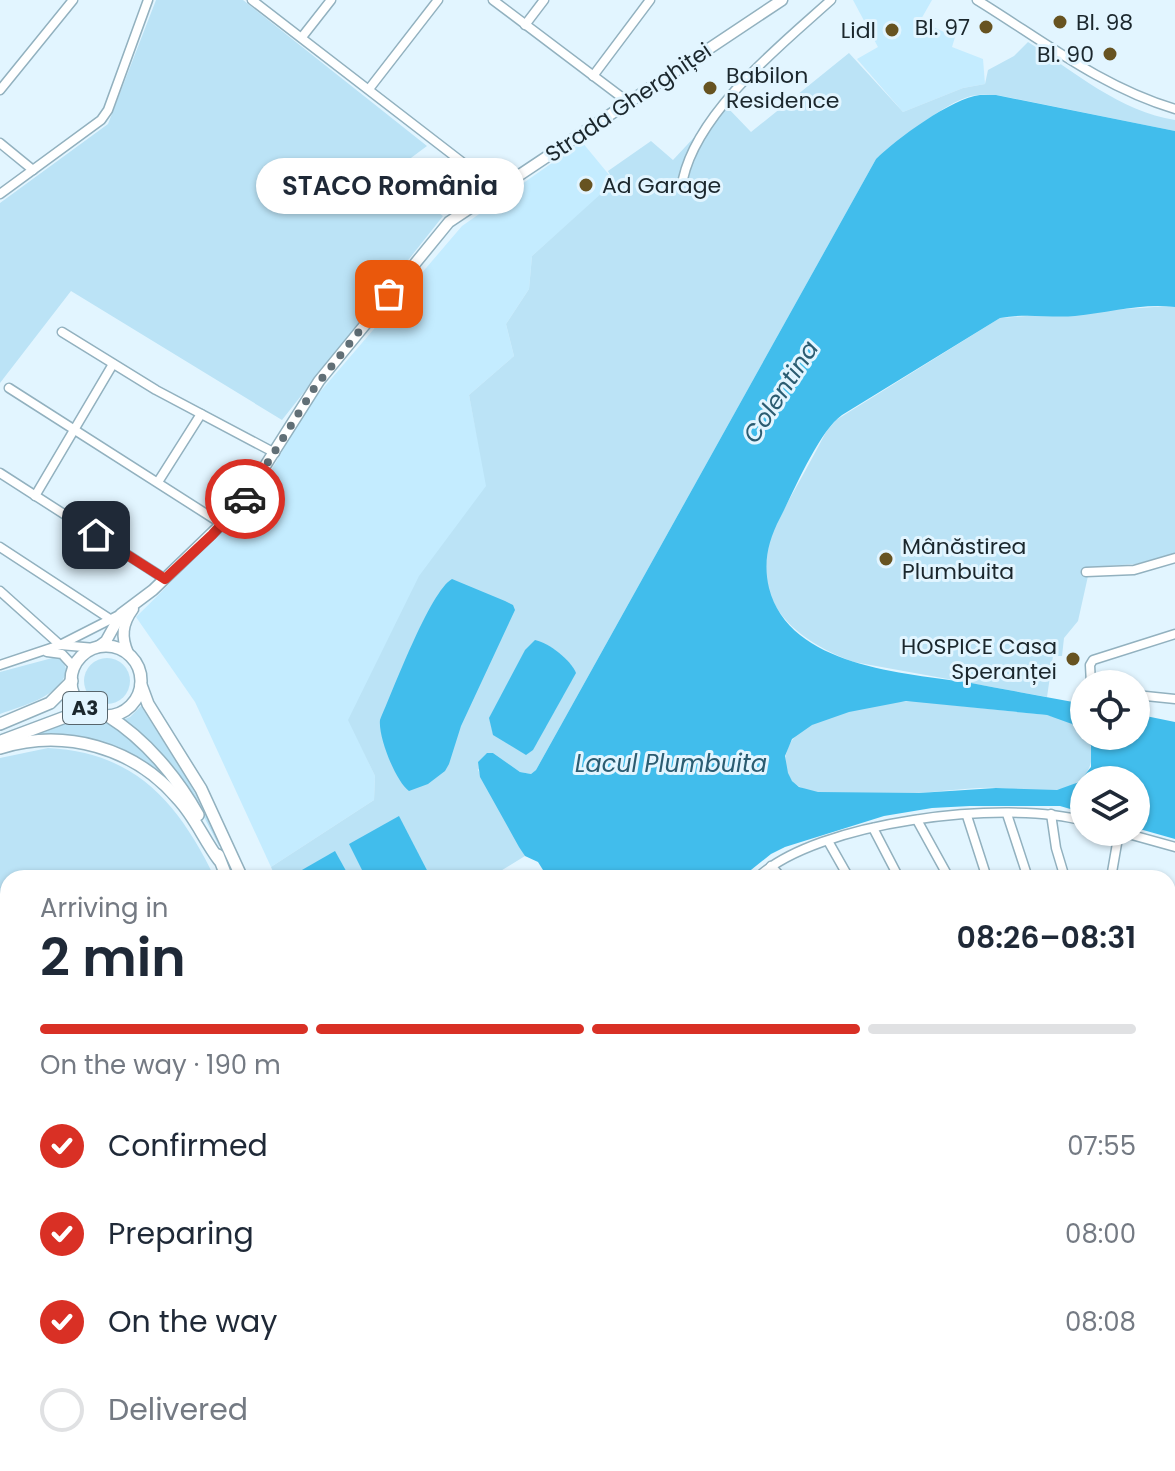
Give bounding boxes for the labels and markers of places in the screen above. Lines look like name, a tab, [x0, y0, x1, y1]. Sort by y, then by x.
place label: Bl. 98	[1076, 7, 1133, 38]
place label: Bl. 97	[915, 12, 970, 43]
marker: Bl. 98	[1051, 13, 1069, 31]
place label: Lidl	[841, 15, 876, 46]
marker: Bl. 97	[977, 18, 995, 36]
marker: Lidl	[883, 21, 901, 39]
place label: Bl. 90	[1037, 39, 1094, 70]
marker: Bl. 90	[1101, 45, 1119, 63]
place label: Babilon Residence	[726, 60, 840, 116]
marker: Babilon Residence	[701, 79, 719, 97]
callout: STACO România	[255, 158, 523, 214]
place label: Ad Garage	[602, 170, 721, 201]
marker: Ad Garage	[577, 176, 595, 194]
pin	[355, 260, 423, 328]
pin	[62, 501, 130, 569]
place label: Mânăstirea Plumbuita	[902, 531, 1026, 587]
marker: Mânăstirea Plumbuita	[877, 550, 895, 568]
place label: HOSPICE Casa Speranței	[901, 631, 1057, 687]
marker: HOSPICE Casa Speranței	[1064, 650, 1082, 668]

